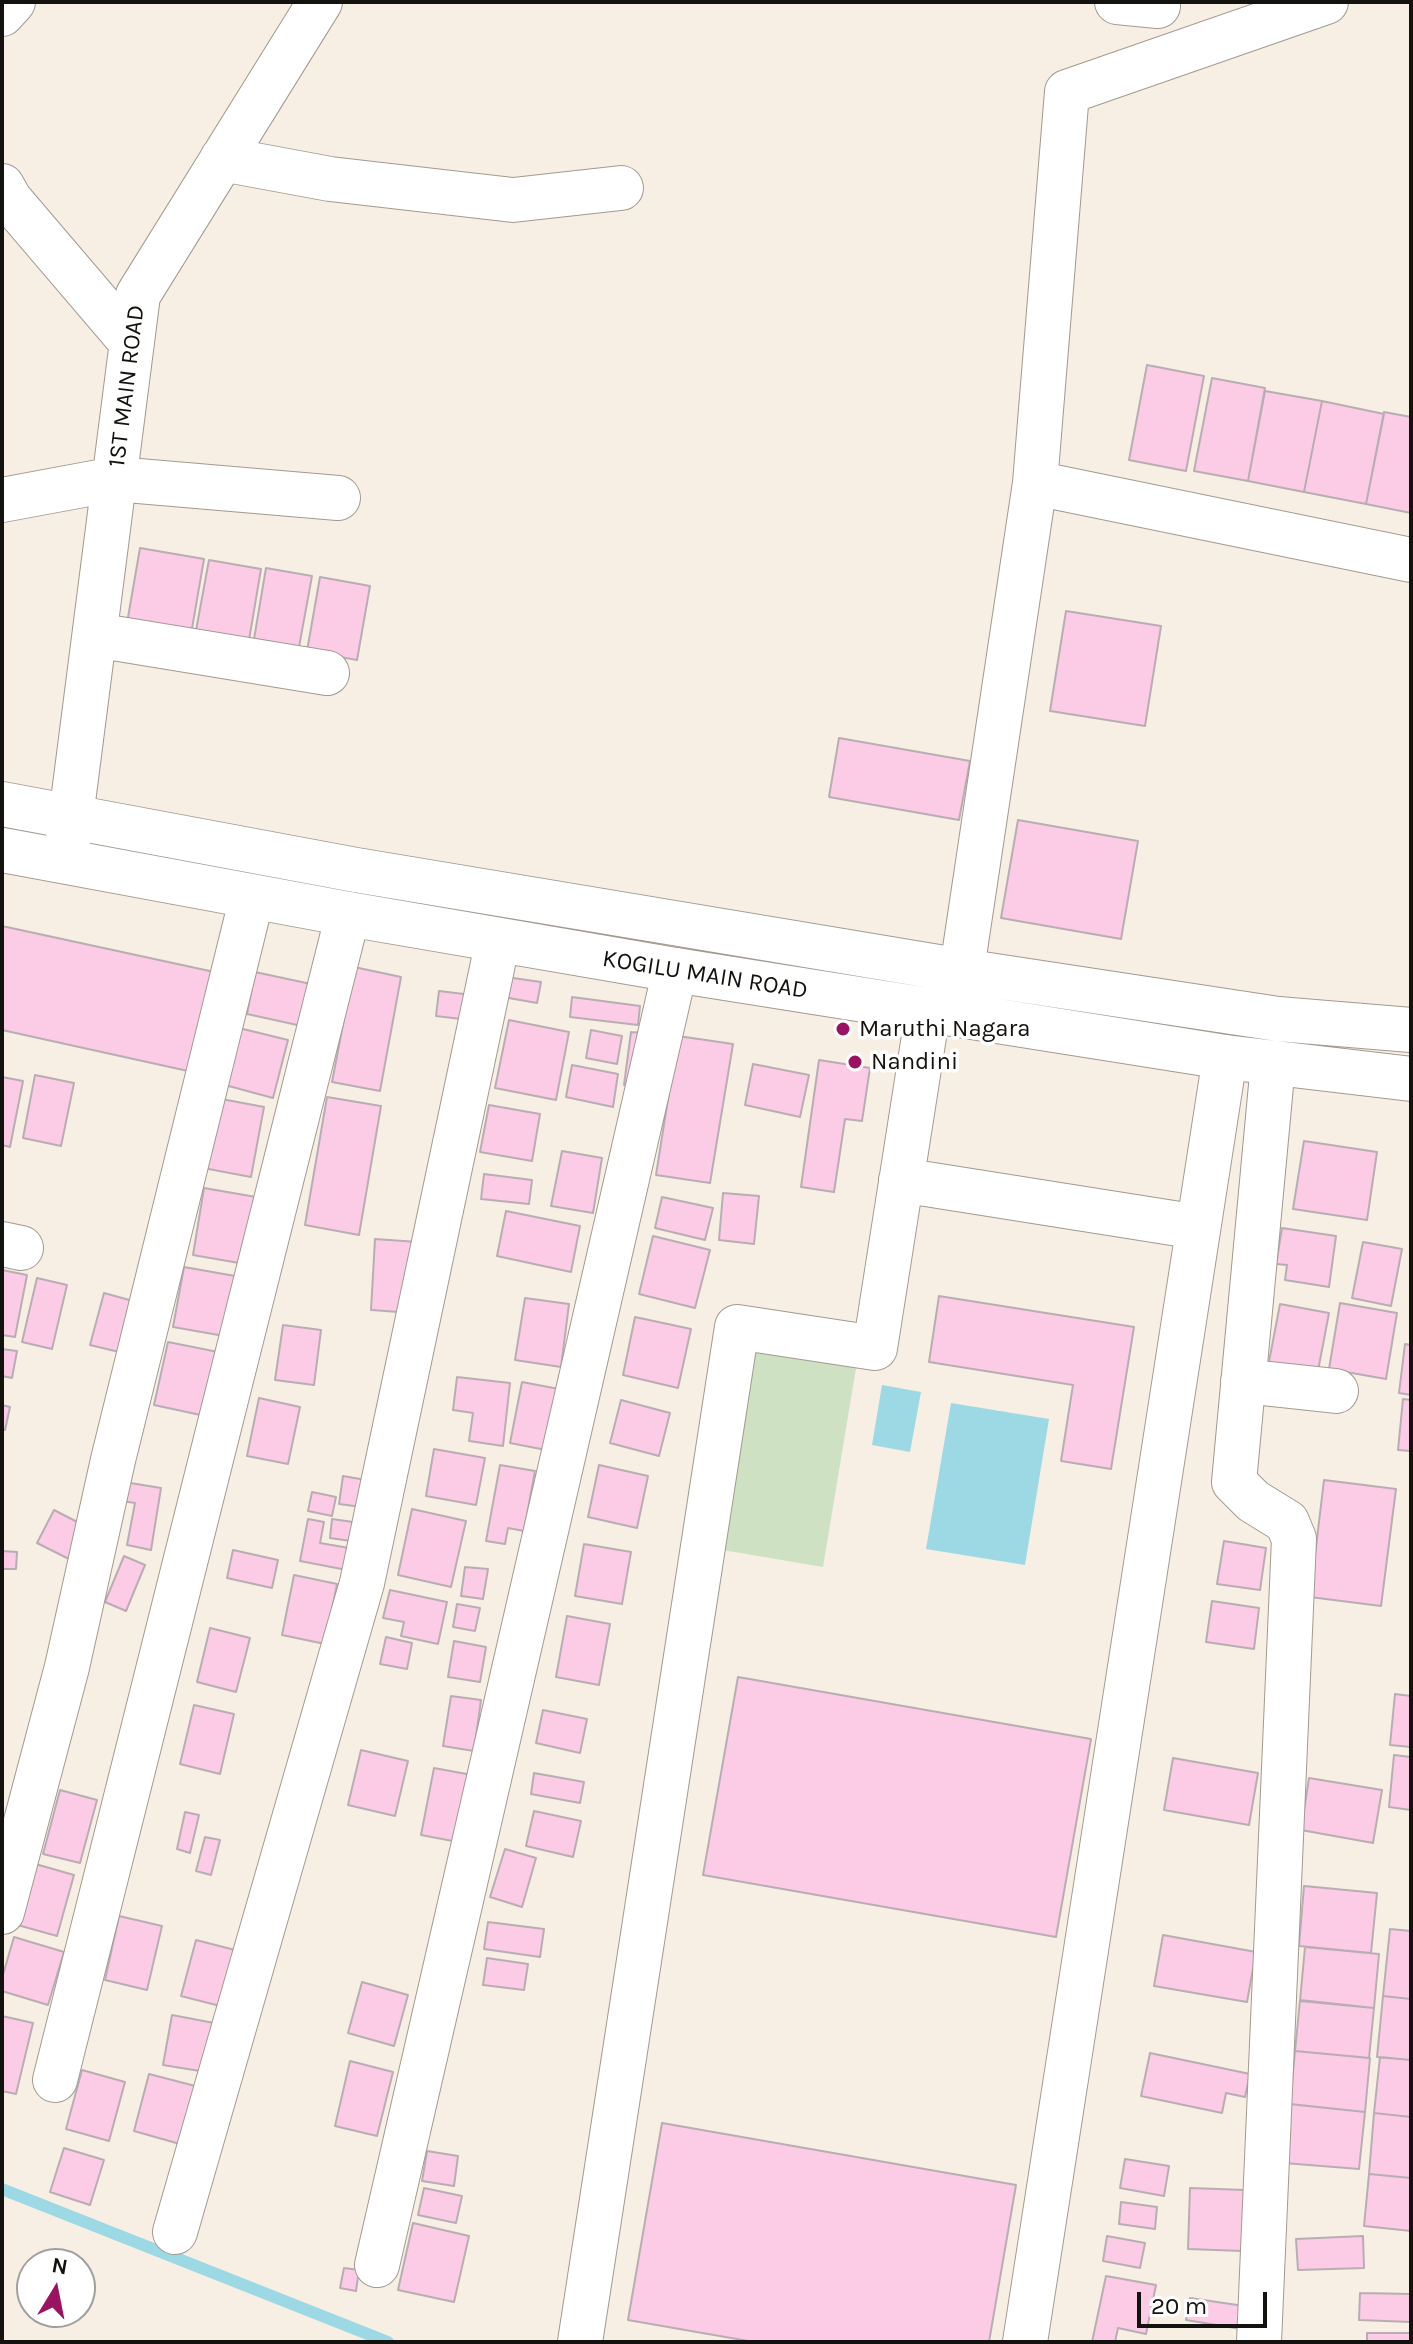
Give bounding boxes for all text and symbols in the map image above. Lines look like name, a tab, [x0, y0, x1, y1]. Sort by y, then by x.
street label: 1ST MAIN ROAD	[103, 303, 151, 469]
street label: KOGILU MAIN ROAD	[600, 945, 810, 1005]
place label: Maruthi Nagara	[859, 1015, 1030, 1043]
marker: Maruthi Nagara	[834, 1020, 852, 1038]
place label: Nandini	[871, 1048, 958, 1076]
marker: Nandini	[846, 1053, 864, 1071]
north arrow	[16, 2248, 96, 2328]
text: N	[50, 2252, 70, 2281]
scale bar	[1141, 2276, 1271, 2326]
text: 20 m	[1151, 2292, 1207, 2320]

